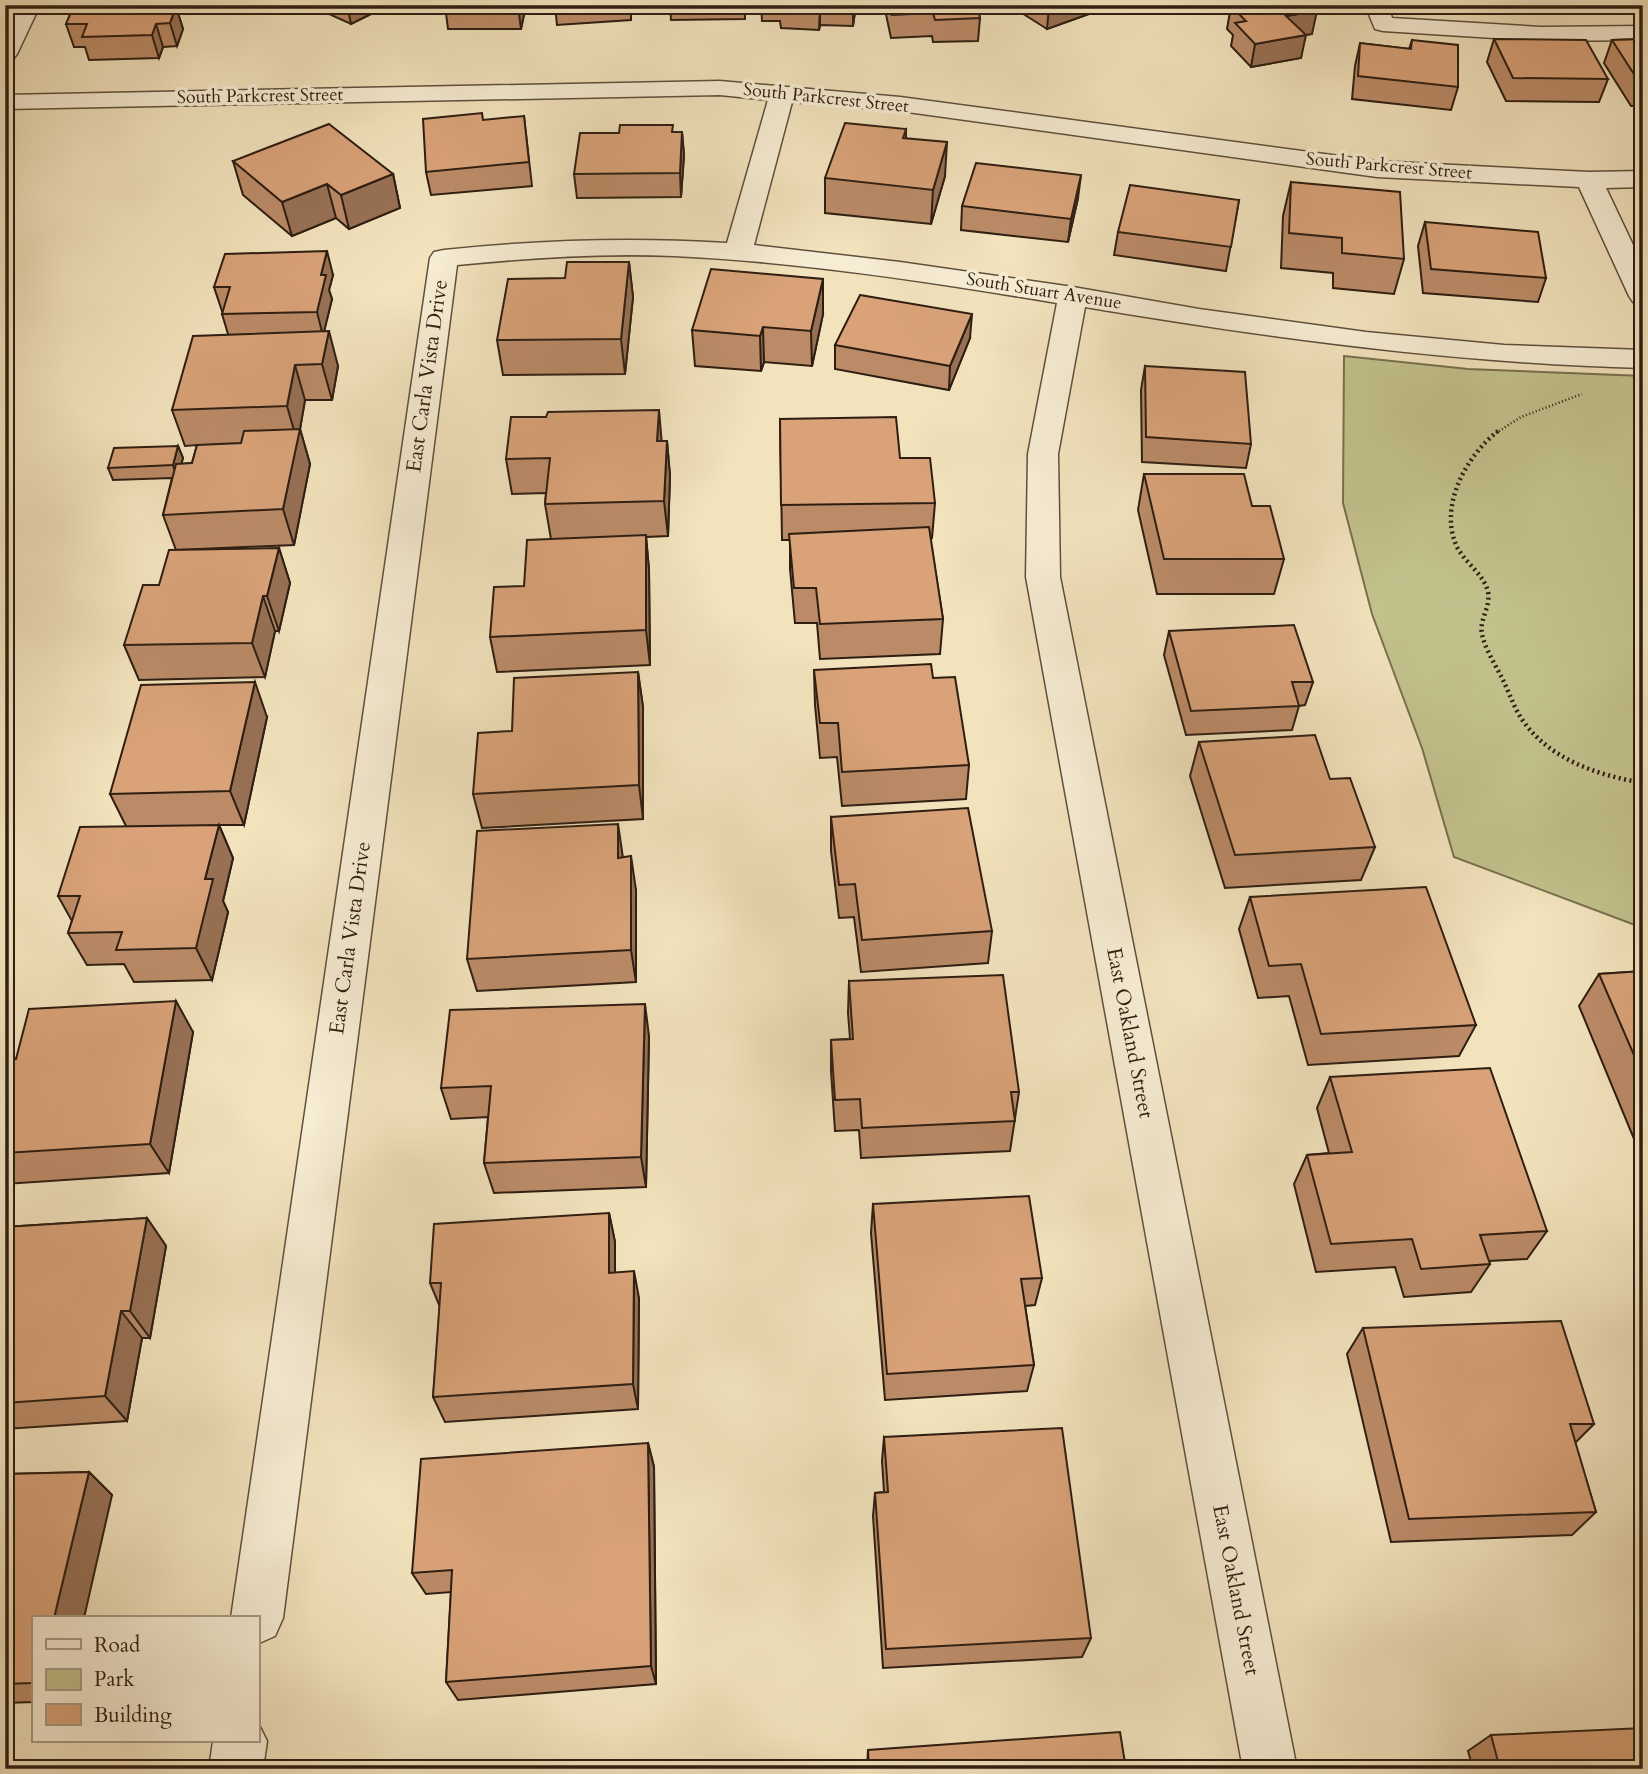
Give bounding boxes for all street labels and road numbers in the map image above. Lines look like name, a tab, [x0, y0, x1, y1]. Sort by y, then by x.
street label: South Parkcrest Street	[742, 77, 910, 119]
street label: South Parkcrest Street	[177, 82, 344, 110]
street label: South Parkcrest Street	[1305, 146, 1473, 186]
street label: South Stuart Avenue	[965, 266, 1123, 316]
street label: East Carla Vista Drive	[399, 278, 455, 474]
street label: East Carla Vista Drive	[322, 840, 378, 1036]
street label: East Oakland Street	[1099, 945, 1161, 1121]
street label: East Oakland Street	[1205, 1502, 1267, 1678]

